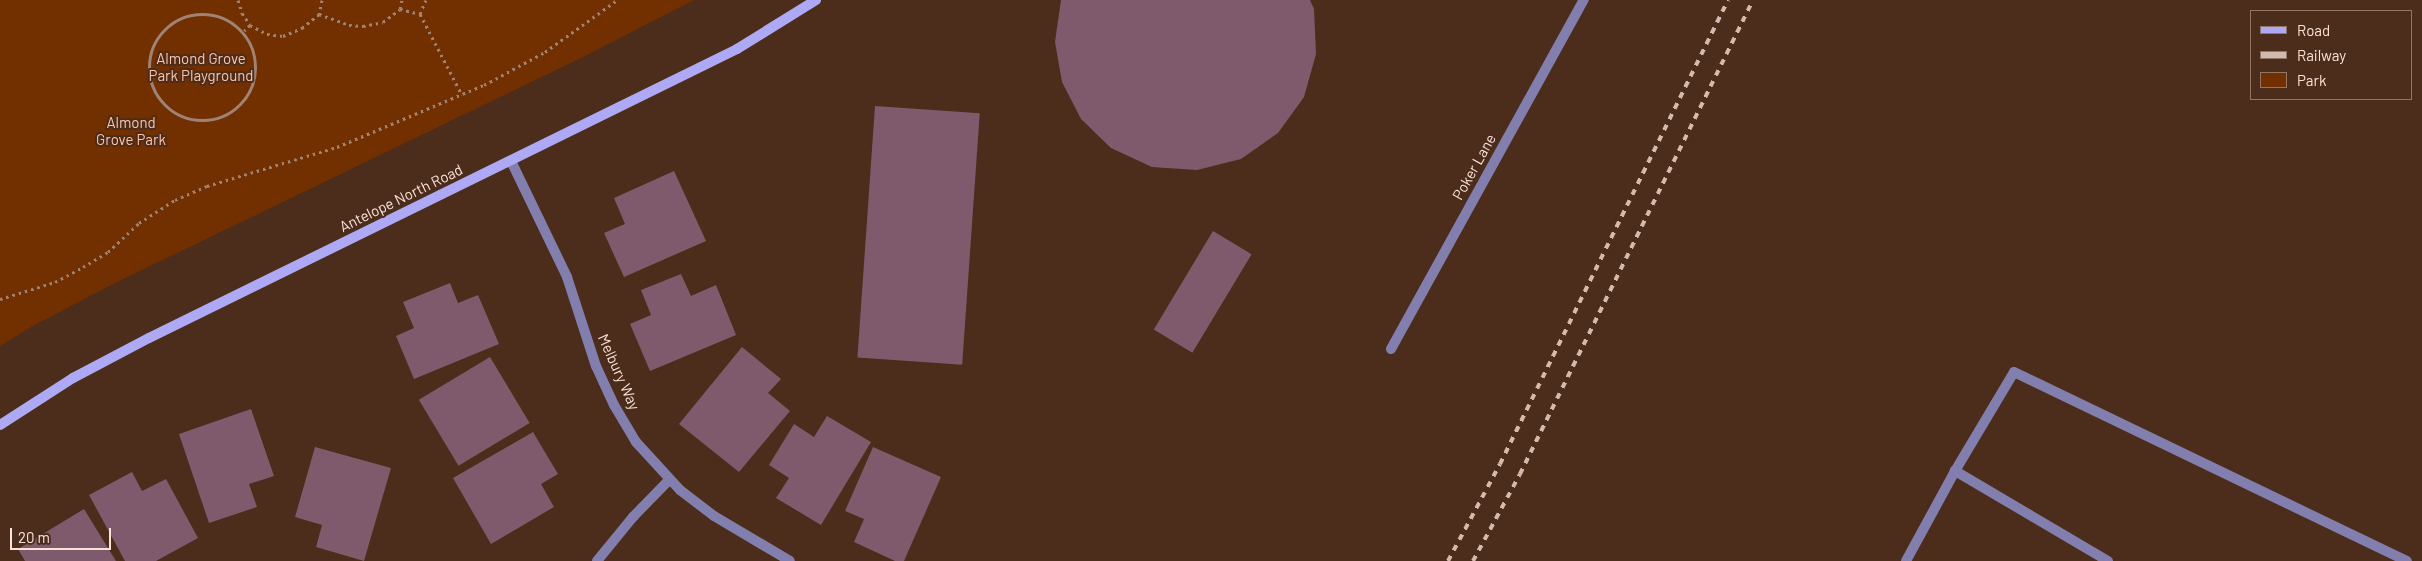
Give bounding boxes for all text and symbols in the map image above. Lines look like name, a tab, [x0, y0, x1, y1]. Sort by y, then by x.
legend	[2250, 10, 2412, 100]
text: Road	[2297, 21, 2330, 39]
text: Railway	[2297, 46, 2346, 64]
park label: Almond Grove Park Playground	[149, 49, 253, 84]
text: Park	[2297, 71, 2326, 89]
park label: Almond Grove Park	[96, 113, 166, 148]
street label: Poker Lane	[1449, 131, 1499, 203]
street label: Antelope North Road	[336, 160, 466, 236]
street label: Melbury Way	[594, 331, 644, 413]
scale bar	[12, 518, 114, 550]
text: 20 m	[18, 528, 50, 546]

